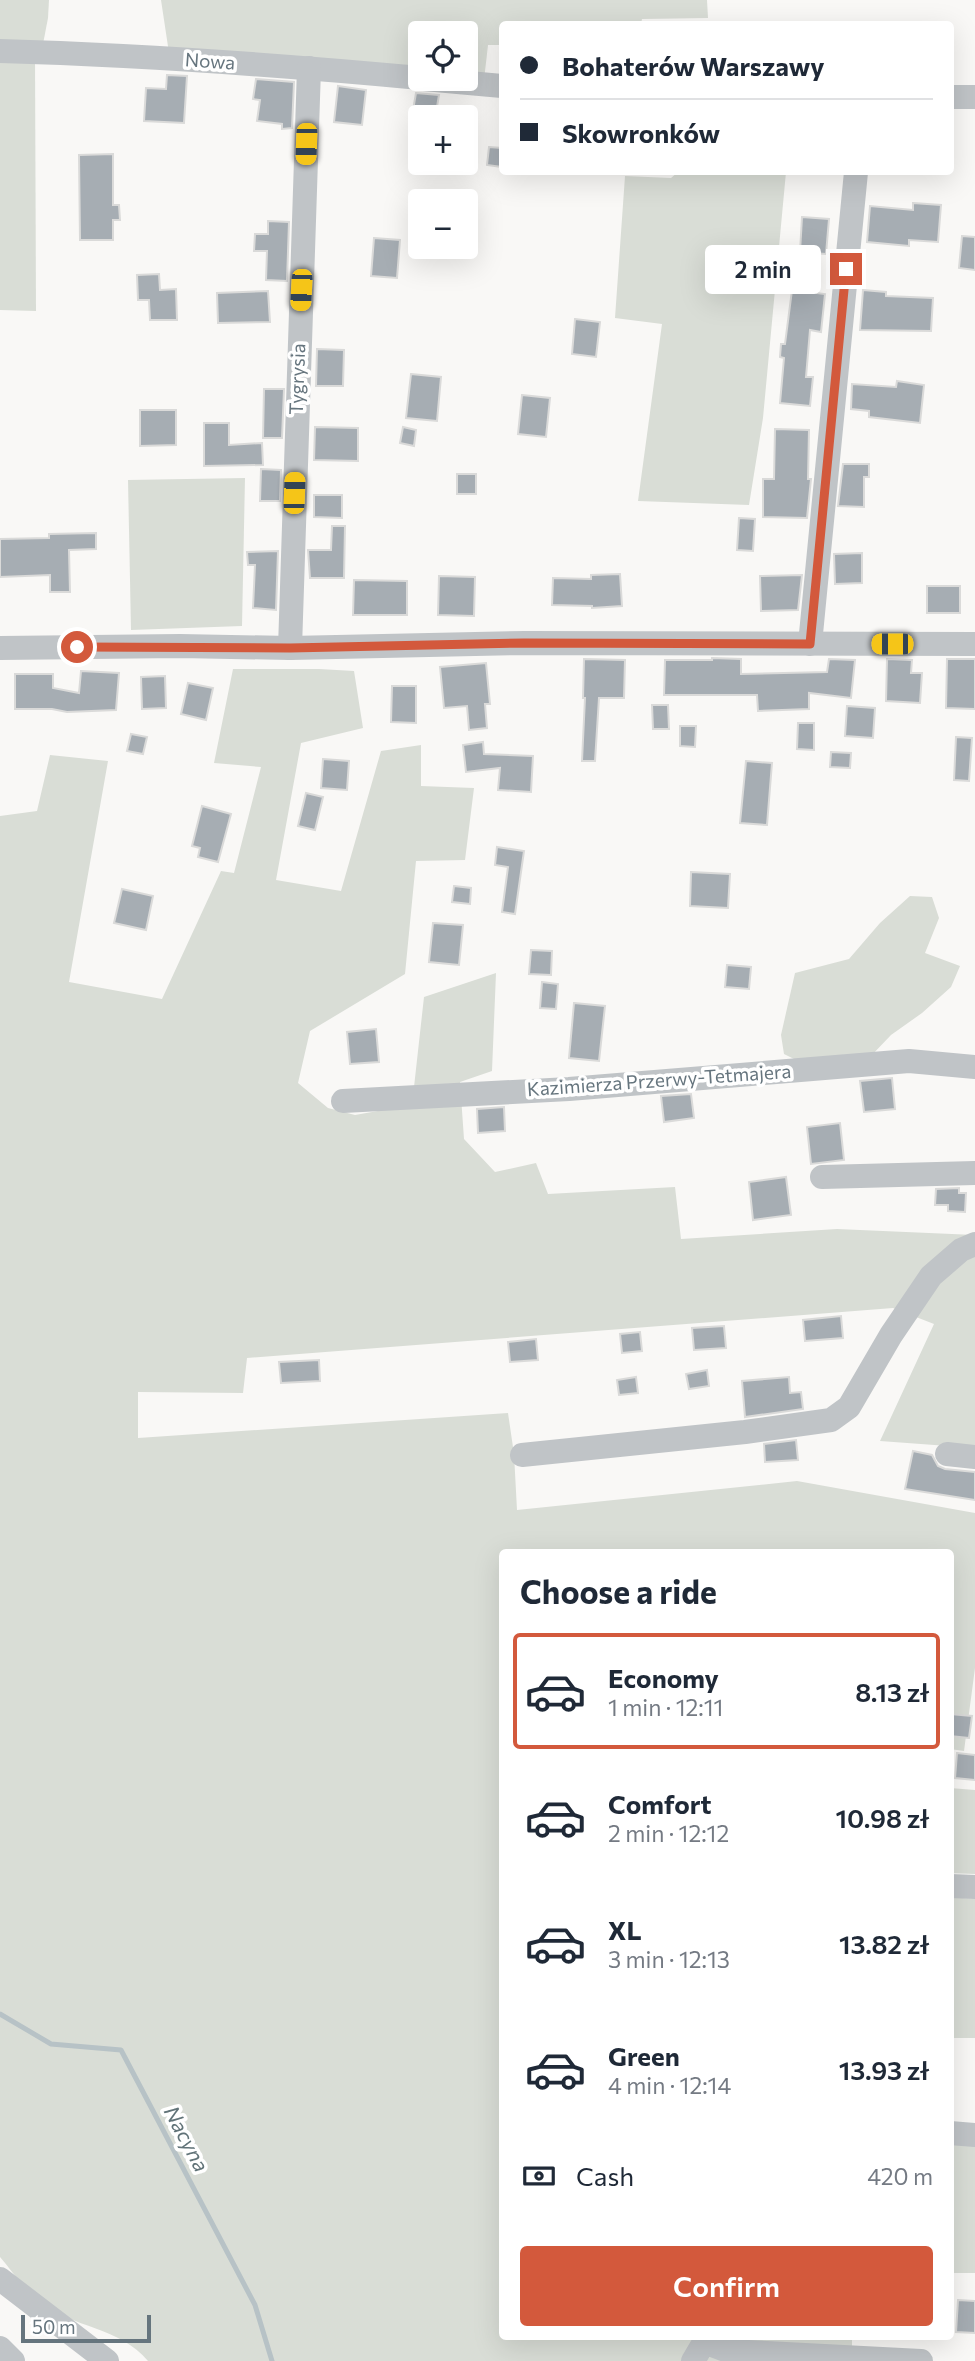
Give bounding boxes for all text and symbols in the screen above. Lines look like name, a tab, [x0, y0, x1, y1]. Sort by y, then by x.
map controls	[408, 21, 478, 259]
button: locate	[408, 21, 478, 91]
street label: Nowa	[184, 47, 236, 74]
text: Bohaterów Warszawy	[562, 50, 825, 81]
button: +	[408, 105, 478, 175]
text: Skowronków	[562, 117, 720, 148]
car	[295, 123, 318, 165]
button: −	[408, 189, 478, 259]
callout: 2 min	[706, 244, 822, 294]
route end	[830, 253, 862, 285]
text: 2 min	[735, 255, 791, 283]
car	[290, 268, 313, 312]
street label: Tygrysia	[284, 343, 309, 415]
car	[283, 472, 306, 514]
route start	[61, 631, 93, 663]
car	[872, 634, 914, 655]
street label: Kazimierza Przerwy-Tetmajera	[526, 1059, 792, 1100]
text: Choose a ride	[520, 1571, 717, 1611]
icon: car	[524, 1660, 587, 1723]
text: Economy	[608, 1662, 719, 1693]
text: 8.13 zł	[855, 1676, 929, 1707]
text: 1 min · 12:11	[608, 1693, 723, 1721]
icon: car	[524, 1786, 587, 1849]
text: Comfort	[608, 1788, 711, 1819]
text: 10.98 zł	[836, 1802, 929, 1833]
text: 2 min · 12:12	[608, 1819, 729, 1847]
icon: car	[524, 1912, 587, 1975]
text: XL	[608, 1914, 642, 1945]
text: 13.82 zł	[839, 1928, 929, 1959]
text: 3 min · 12:13	[608, 1945, 730, 1973]
icon: car	[524, 2038, 587, 2101]
text: Green	[608, 2040, 680, 2071]
text: 13.93 zł	[839, 2054, 929, 2085]
text: 4 min · 12:14	[608, 2071, 731, 2099]
water label: Nacyna	[160, 2101, 215, 2176]
icon: cash	[520, 2157, 558, 2195]
text: Cash	[576, 2160, 634, 2191]
text: 420 m	[867, 2162, 933, 2190]
button: Confirm	[520, 2246, 933, 2326]
scale bar	[21, 2312, 150, 2344]
text: 50 m	[32, 2315, 76, 2338]

